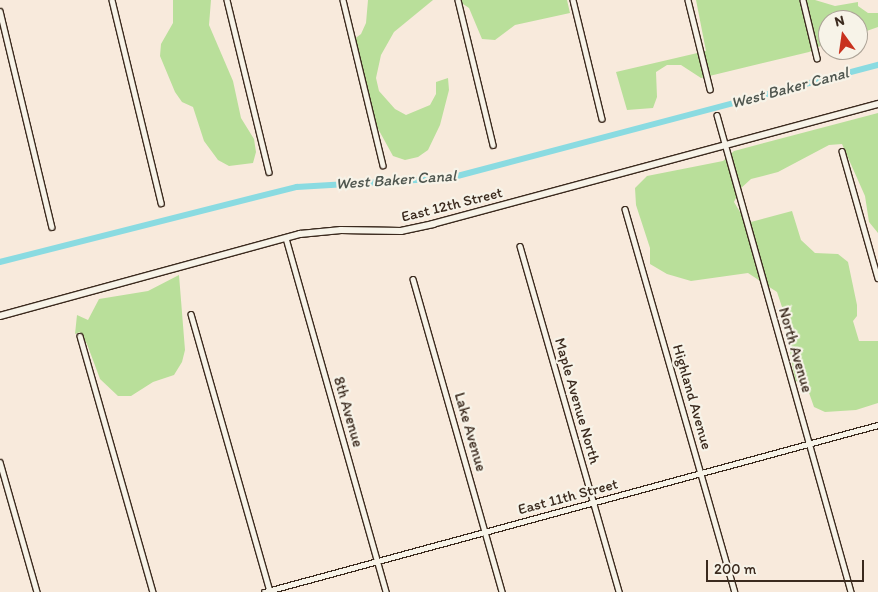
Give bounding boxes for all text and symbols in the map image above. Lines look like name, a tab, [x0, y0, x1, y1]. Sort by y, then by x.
north arrow	[818, 10, 868, 60]
text: N	[833, 12, 846, 30]
water label: West Baker Canal	[729, 63, 851, 113]
water label: West Baker Canal	[335, 166, 457, 194]
street label: East 12th Street	[400, 184, 504, 226]
street label: North Avenue	[774, 305, 816, 395]
street label: Maple Avenue North	[550, 336, 604, 466]
street label: Highland Avenue	[668, 343, 716, 451]
street label: 8th Avenue	[329, 375, 367, 449]
street label: Lake Avenue	[450, 391, 490, 473]
street label: East 11th Street	[516, 475, 620, 519]
scale bar	[708, 550, 866, 582]
text: 200 m	[714, 560, 756, 578]

